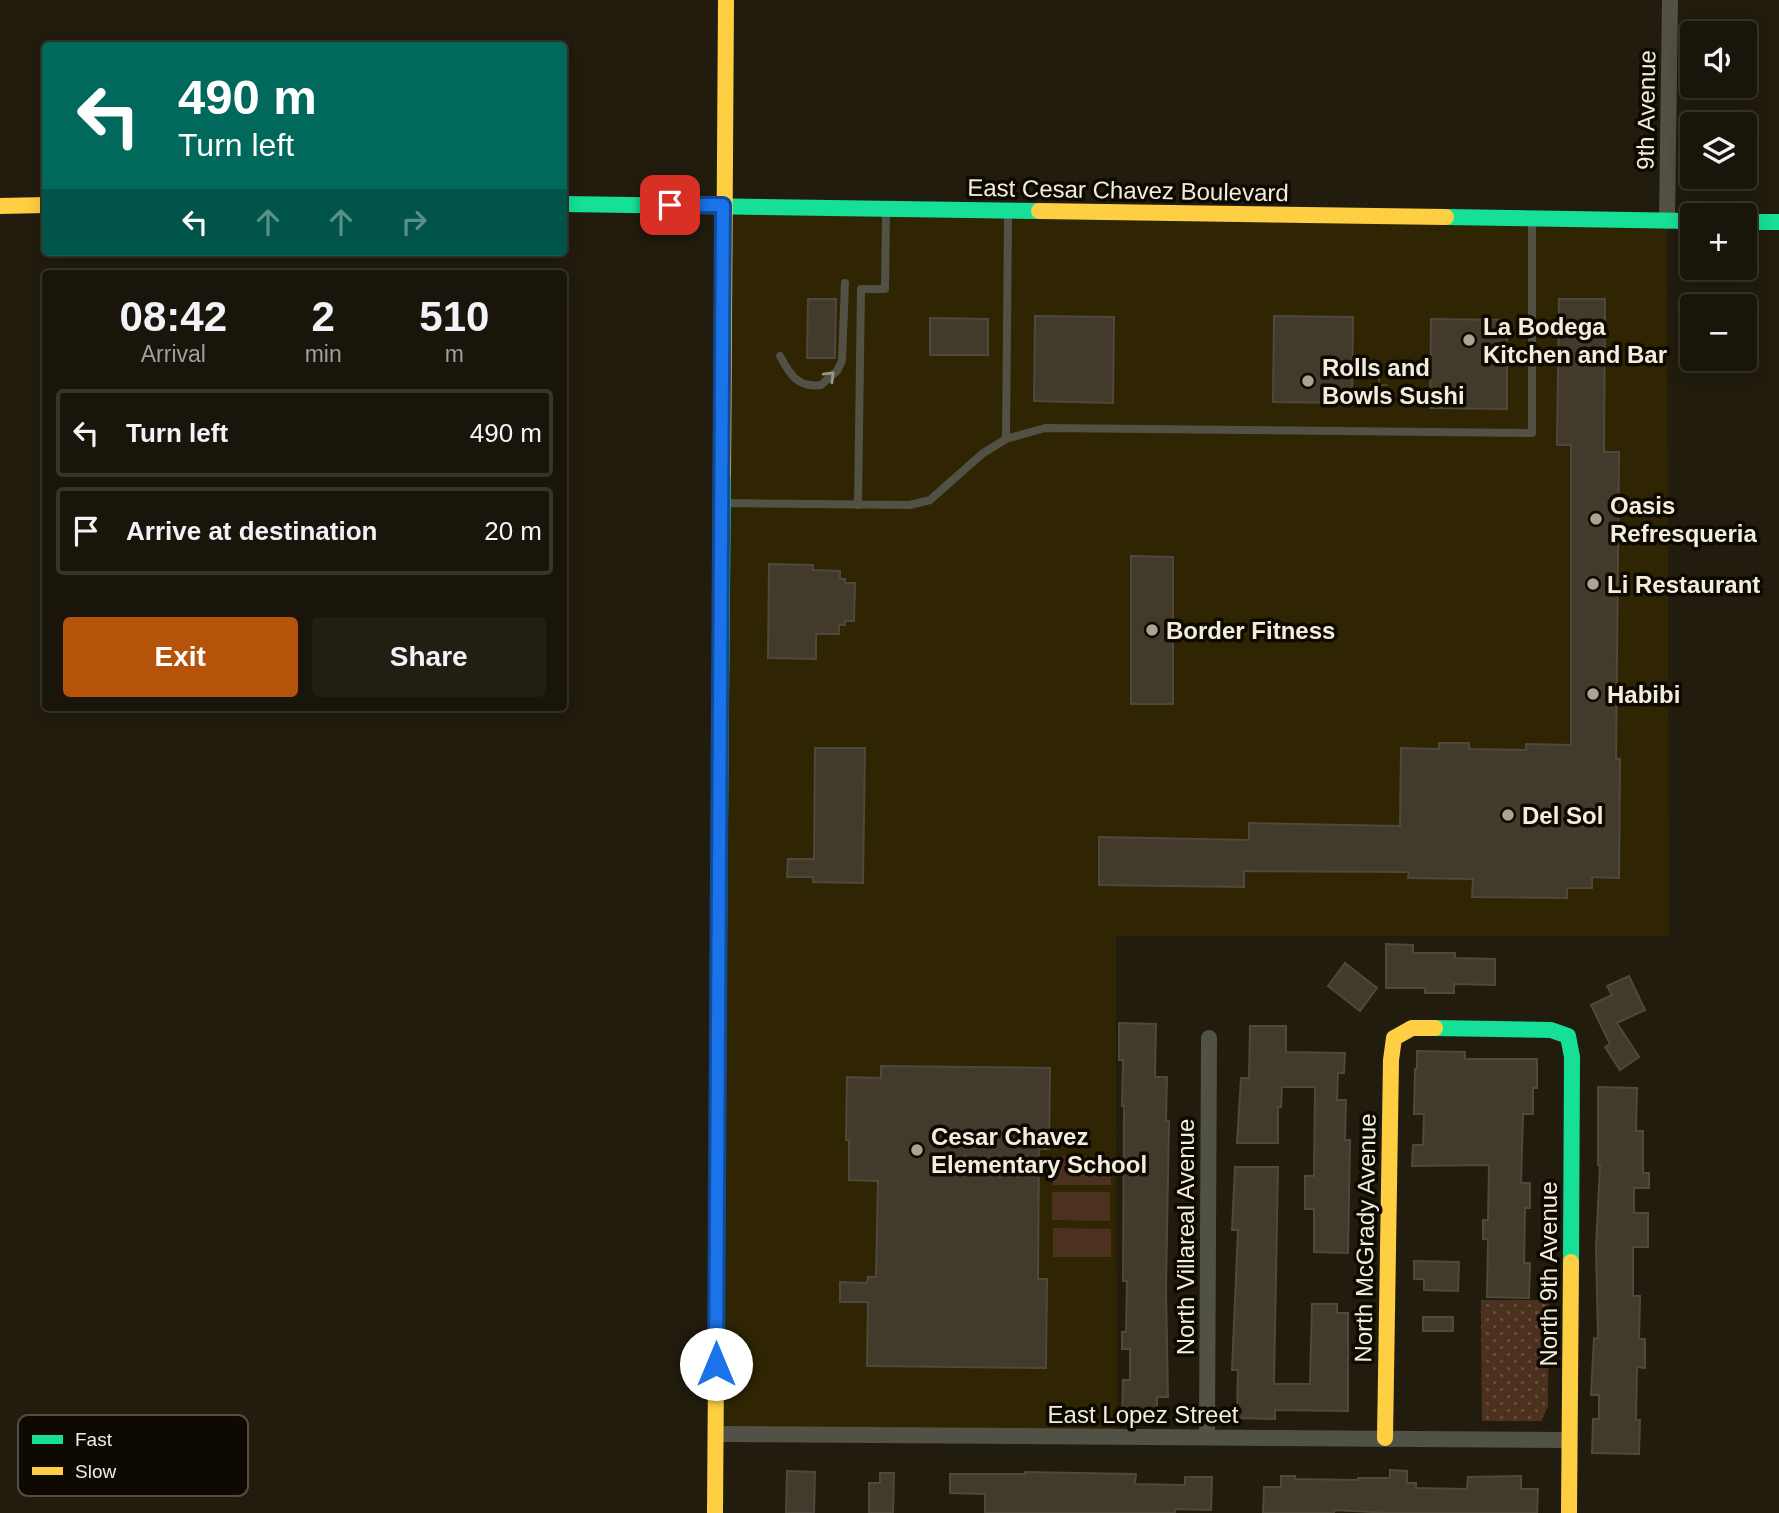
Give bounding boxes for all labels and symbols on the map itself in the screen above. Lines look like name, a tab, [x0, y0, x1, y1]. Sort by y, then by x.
street label: 9th Avenue	[1631, 50, 1661, 170]
street label: East Cesar Chavez Boulevard	[967, 174, 1289, 206]
pin	[640, 175, 700, 235]
place label: La Bodega Kitchen and Bar	[1483, 313, 1667, 368]
marker: La Bodega Kitchen and Bar	[1461, 332, 1477, 348]
place label: Rolls and Bowls Sushi	[1322, 354, 1465, 409]
one-way arrow	[821, 371, 834, 384]
marker: Rolls and Bowls Sushi	[1300, 373, 1316, 389]
place label: Oasis Refresqueria	[1610, 492, 1757, 547]
marker: Oasis Refresqueria	[1588, 511, 1604, 527]
place label: Li Restaurant	[1607, 571, 1760, 598]
marker: Li Restaurant	[1585, 576, 1601, 592]
place label: Border Fitness	[1166, 617, 1335, 644]
marker: Border Fitness	[1144, 622, 1160, 638]
place label: Habibi	[1607, 681, 1680, 708]
marker: Habibi	[1585, 686, 1601, 702]
place label: Del Sol	[1522, 802, 1603, 829]
marker: Del Sol	[1500, 807, 1516, 823]
street label: North McGrady Avenue	[1349, 1113, 1381, 1363]
street label: North Villareal Avenue	[1172, 1119, 1199, 1355]
place label: Cesar Chavez Elementary School	[931, 1123, 1147, 1178]
marker: Cesar Chavez Elementary School	[909, 1142, 925, 1158]
street label: North 9th Avenue	[1535, 1181, 1562, 1367]
position arrow	[679, 1327, 753, 1401]
street label: East Lopez Street	[1048, 1401, 1239, 1428]
legend	[18, 1415, 248, 1496]
text: Fast	[75, 1429, 113, 1450]
text: Slow	[75, 1461, 116, 1482]

